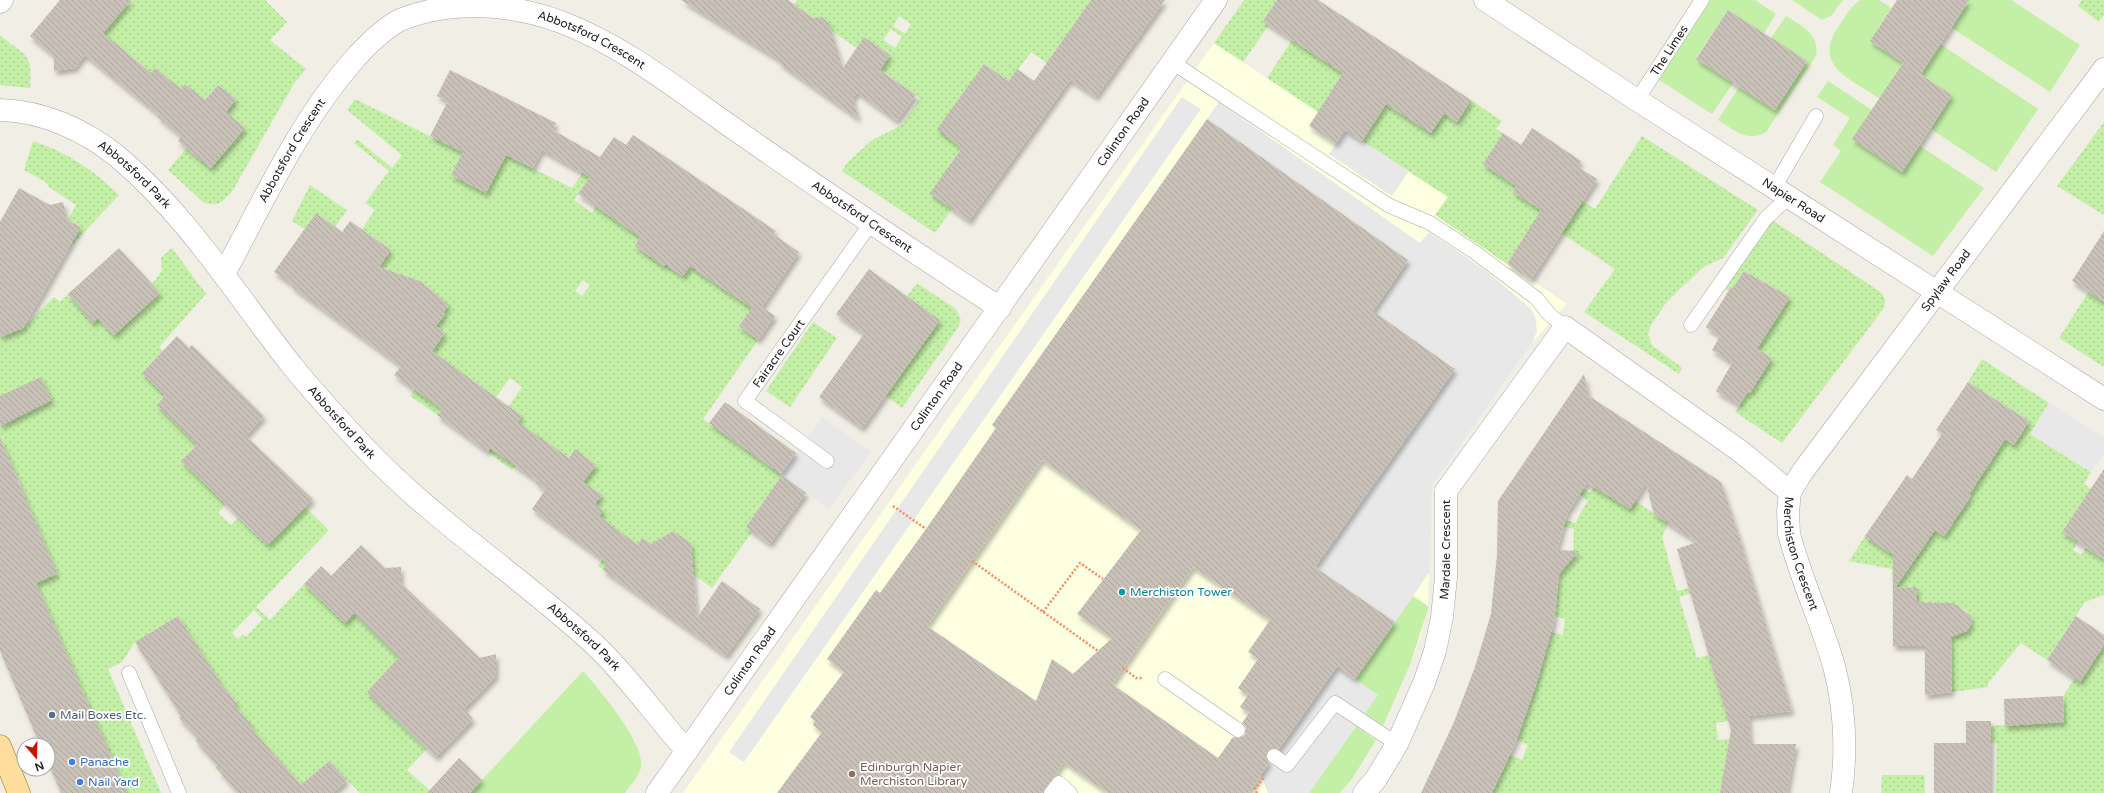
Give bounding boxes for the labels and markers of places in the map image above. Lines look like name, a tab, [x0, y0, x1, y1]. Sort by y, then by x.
place label: Merchiston Tower	[1130, 585, 1232, 599]
marker: Merchiston Tower	[1117, 587, 1127, 597]
place label: Mail Boxes Etc.	[60, 708, 146, 722]
marker: Mail Boxes Etc.	[47, 710, 57, 720]
place label: Panache	[80, 755, 129, 769]
marker: Panache	[67, 757, 77, 767]
place label: Edinburgh Napier Merchiston Library	[860, 760, 968, 788]
marker: Edinburgh Napier Merchiston Library	[847, 769, 857, 779]
place label: Nail Yard	[88, 775, 139, 789]
marker: Nail Yard	[75, 777, 85, 787]

